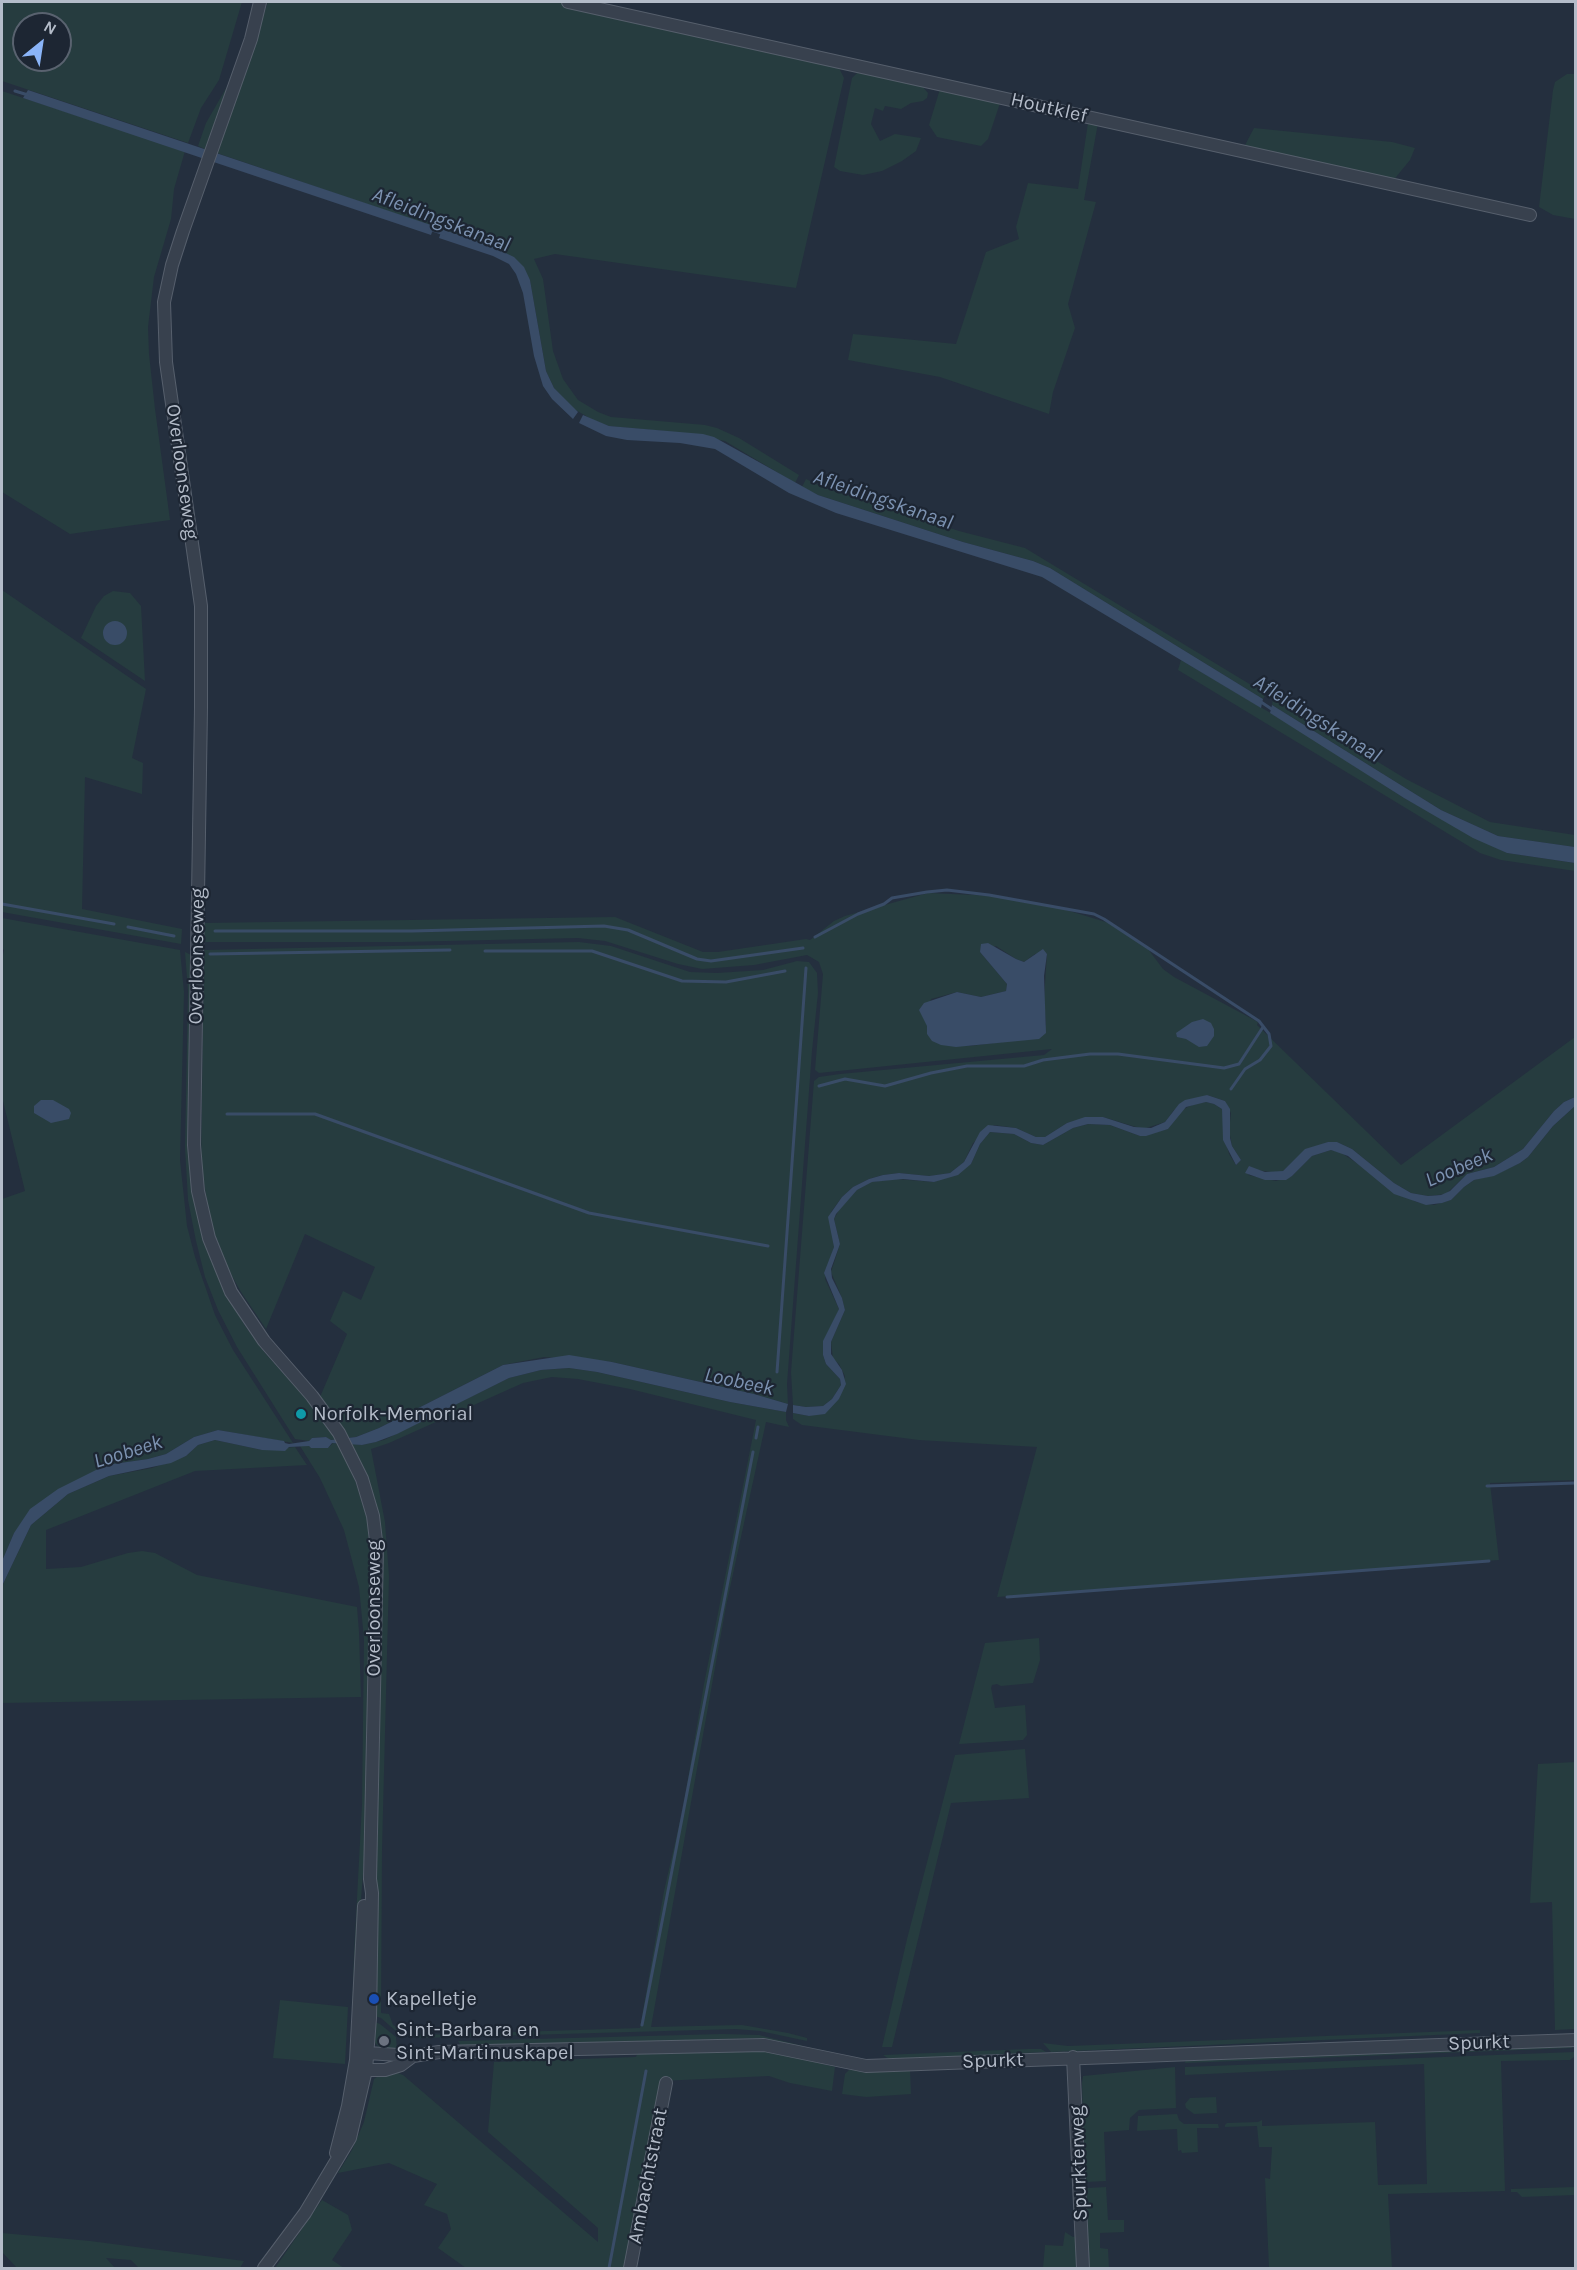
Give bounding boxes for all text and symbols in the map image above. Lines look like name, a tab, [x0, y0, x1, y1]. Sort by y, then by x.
north arrow	[12, 12, 72, 72]
text: N	[41, 17, 60, 39]
street label: Houtklef	[1008, 88, 1090, 128]
water label: Afleidingskanaal	[368, 182, 514, 258]
street label: Overloonseweg	[161, 403, 203, 541]
water label: Afleidingskanaal	[810, 464, 956, 536]
water label: Afleidingskanaal	[1248, 670, 1386, 768]
street label: Overloonseweg	[184, 887, 210, 1025]
water label: Loobeek	[1422, 1143, 1496, 1193]
water label: Loobeek	[702, 1362, 776, 1402]
place label: Norfolk-Memorial	[313, 1402, 473, 1426]
marker: Norfolk-Memorial	[294, 1407, 308, 1421]
water label: Loobeek	[91, 1430, 165, 1474]
street label: Overloonseweg	[362, 1540, 386, 1676]
place label: Kapelletje	[386, 1987, 477, 2011]
marker: Kapelletje	[367, 1992, 381, 2006]
place label: Sint-Barbara en Sint-Martinuskapel	[396, 2018, 574, 2065]
street label: Spurkt	[1448, 2030, 1510, 2056]
marker: Sint-Barbara en Sint-Martinuskapel	[377, 2034, 391, 2048]
street label: Spurkt	[962, 2048, 1024, 2074]
street label: Spurkterweg	[1065, 2105, 1093, 2221]
street label: Ambachtstraat	[623, 2106, 673, 2246]

